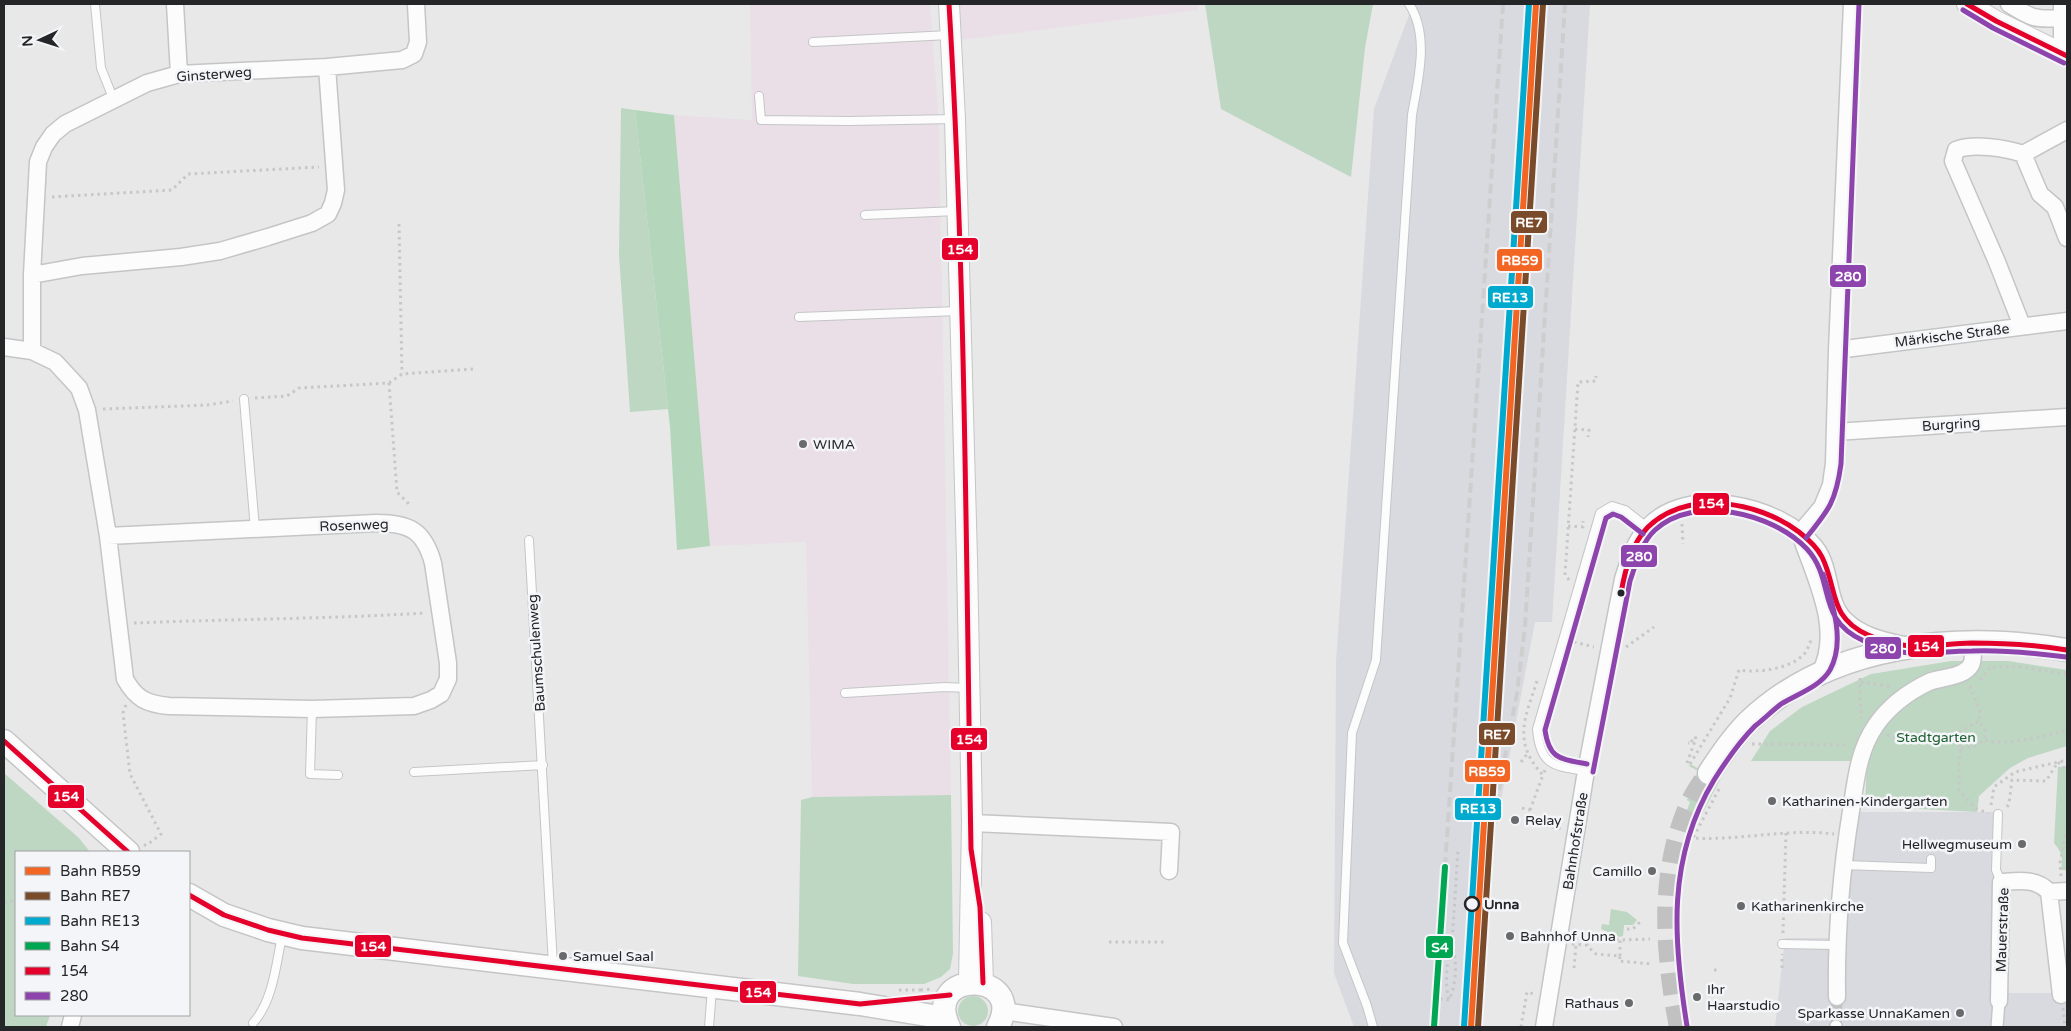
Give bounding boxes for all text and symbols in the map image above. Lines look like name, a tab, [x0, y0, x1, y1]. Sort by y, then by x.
north arrow	[15, 15, 65, 65]
text: N	[19, 35, 36, 47]
street label: Ginsterweg	[176, 63, 252, 86]
line badge: RE7	[1510, 210, 1548, 234]
text: RE7	[1515, 214, 1543, 231]
line badge: 154	[941, 237, 979, 261]
text: 154	[947, 241, 973, 258]
line badge: RB59	[1496, 248, 1543, 272]
text: RB59	[1501, 252, 1539, 269]
line badge: 280	[1829, 264, 1867, 288]
text: 280	[1835, 268, 1861, 285]
line badge: RE13	[1487, 285, 1534, 309]
text: RE13	[1492, 289, 1528, 306]
street label: Märkische Straße	[1894, 320, 2010, 351]
street label: Burgring	[1921, 414, 1981, 435]
place label: WIMA	[813, 436, 855, 453]
marker: WIMA	[797, 438, 809, 450]
line badge: 154	[1692, 492, 1730, 516]
text: 154	[1698, 495, 1724, 512]
street label: Rosenweg	[319, 516, 389, 535]
line badge: 280	[1620, 544, 1658, 568]
text: 280	[1626, 548, 1652, 565]
unlabelled marker	[1616, 588, 1626, 598]
street label: Baumschulenweg	[524, 594, 549, 712]
line badge: 154	[1907, 634, 1945, 658]
line badge: 280	[1864, 636, 1902, 660]
text: 154	[1913, 638, 1939, 655]
text: 280	[1870, 640, 1896, 657]
line badge: RE7	[1478, 722, 1516, 746]
text: RE7	[1483, 726, 1511, 743]
line badge: 154	[950, 727, 988, 751]
park label: Stadtgarten	[1896, 729, 1976, 746]
text: 154	[956, 731, 982, 748]
line badge: RB59	[1464, 759, 1511, 783]
text: RB59	[1468, 763, 1506, 780]
line badge: 154	[47, 784, 85, 809]
text: 154	[53, 788, 79, 805]
street label: Bahnhofstraße	[1559, 791, 1592, 891]
place label: Katharinen-Kindergarten	[1782, 793, 1947, 810]
marker: Katharinen-Kindergarten	[1766, 795, 1778, 807]
line badge: RE13	[1454, 797, 1502, 821]
text: RE13	[1460, 800, 1496, 817]
place label: Relay	[1525, 812, 1562, 829]
marker: Relay	[1509, 814, 1521, 826]
place label: Hellwegmuseum	[1902, 836, 2012, 853]
marker: Hellwegmuseum	[2016, 838, 2028, 850]
legend	[15, 851, 190, 1016]
text: Bahn RB59	[60, 862, 141, 880]
place label: Camillo	[1593, 863, 1642, 880]
marker: Camillo	[1646, 865, 1658, 877]
text: Bahn RE7	[60, 887, 131, 905]
street label: Mauerstraße	[1993, 887, 2012, 973]
marker: Unna	[1464, 896, 1480, 912]
place label: Unna	[1484, 896, 1519, 913]
place label: Katharinenkirche	[1751, 898, 1864, 915]
marker: Katharinenkirche	[1735, 900, 1747, 912]
text: Bahn RE13	[60, 912, 140, 930]
place label: Bahnhof Unna	[1520, 928, 1616, 945]
marker: Bahnhof Unna	[1504, 930, 1516, 942]
line badge: 154	[354, 934, 392, 958]
line badge: S4	[1425, 935, 1454, 959]
text: Bahn S4	[60, 937, 120, 955]
text: 154	[360, 938, 386, 955]
text: S4	[1431, 939, 1449, 956]
place label: Samuel Saal	[573, 948, 654, 965]
marker: Samuel Saal	[557, 950, 569, 962]
text: 154	[60, 962, 88, 980]
line badge: 154	[739, 980, 777, 1004]
place label: Ihr Haarstudio	[1707, 981, 1780, 1014]
text: 154	[745, 984, 771, 1001]
text: 280	[60, 987, 88, 1005]
marker: Ihr Haarstudio	[1691, 991, 1703, 1003]
place label: Rathaus	[1564, 995, 1619, 1012]
marker: Rathaus	[1623, 997, 1635, 1009]
place label: Sparkasse UnnaKamen	[1797, 1005, 1950, 1022]
marker: Sparkasse UnnaKamen	[1954, 1007, 1966, 1019]

